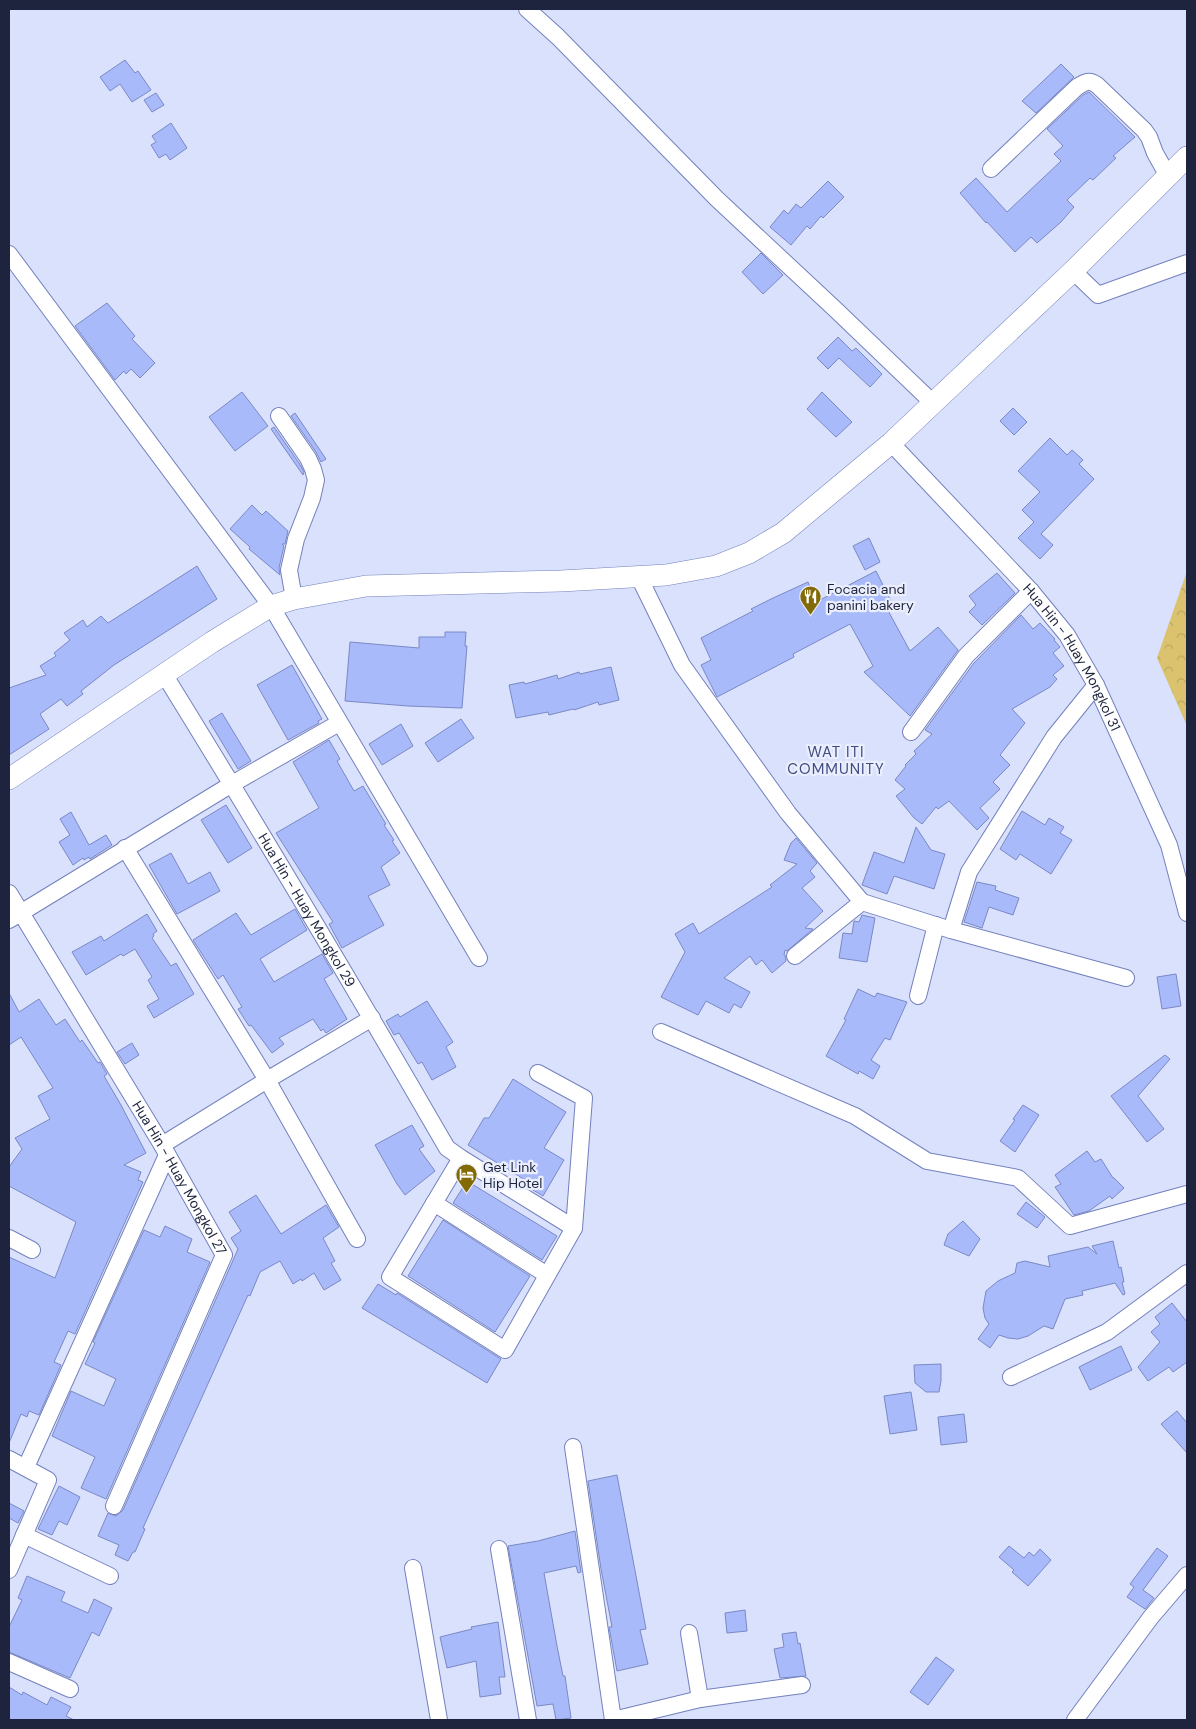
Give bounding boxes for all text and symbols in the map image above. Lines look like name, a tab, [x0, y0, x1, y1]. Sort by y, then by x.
street label: Hua Hin - Huay Mongkol 31	[1019, 579, 1125, 734]
place label: Focacia and panini bakery	[827, 580, 914, 614]
restaurant icon: Focacia and panini bakery	[799, 585, 823, 616]
district label: WAT ITI COMMUNITY	[787, 742, 885, 779]
street label: Hua Hin - Huay Mongkol 29	[254, 830, 360, 990]
street label: Hua Hin - Huay Mongkol 27	[128, 1098, 231, 1258]
place label: Get Link Hip Hotel	[483, 1158, 542, 1192]
hotel icon: Get Link Hip Hotel	[455, 1163, 479, 1194]

